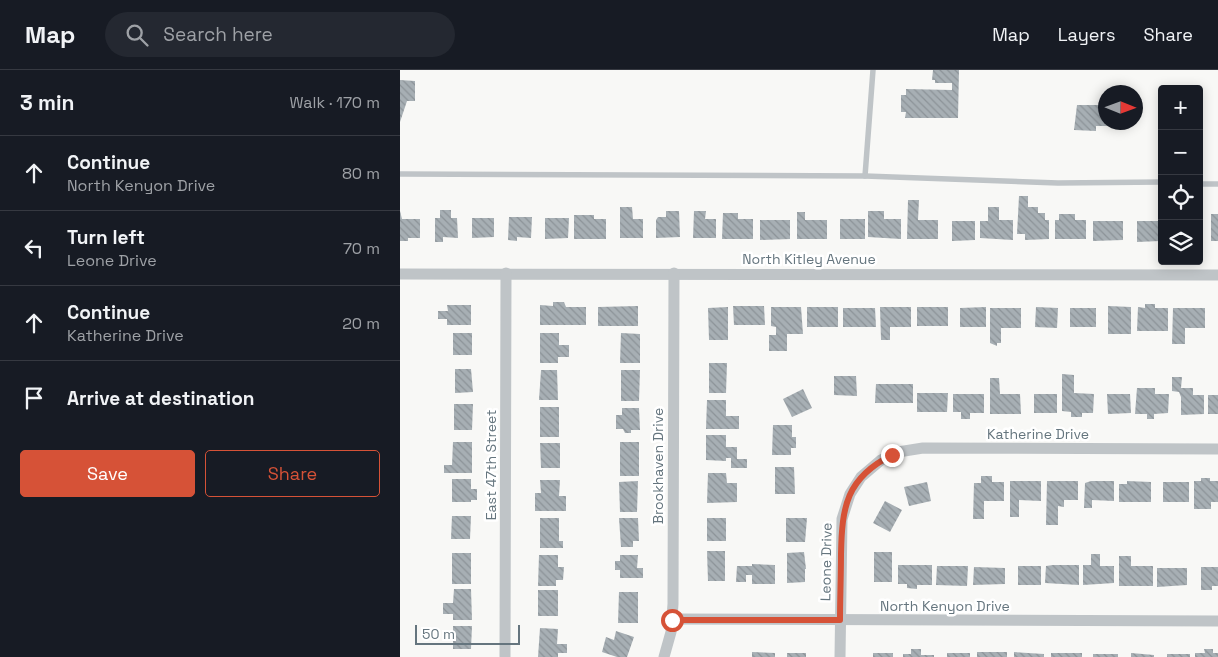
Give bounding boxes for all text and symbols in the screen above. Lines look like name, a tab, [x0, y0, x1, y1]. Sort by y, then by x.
search box	[105, 12, 455, 57]
text: Map	[25, 19, 75, 50]
icon: search	[123, 21, 151, 49]
text: Search here	[163, 22, 273, 47]
text: Map	[992, 23, 1030, 46]
text: Layers	[1058, 23, 1115, 46]
text: Share	[1143, 23, 1193, 46]
north arrow	[1098, 85, 1143, 130]
map controls	[1158, 85, 1203, 265]
button: +	[1158, 85, 1203, 130]
text: 3 min	[20, 89, 75, 116]
text: Walk · 170 m	[290, 92, 380, 113]
button: −	[1158, 130, 1203, 175]
text: Continue	[67, 150, 150, 175]
icon: ahead	[20, 159, 48, 187]
text: 80 m	[342, 163, 380, 184]
text: North Kenyon Drive	[67, 175, 215, 196]
button: locate	[1158, 175, 1203, 220]
button: layers	[1158, 220, 1203, 265]
text: Turn left	[67, 225, 145, 250]
icon: left	[20, 234, 48, 262]
text: 70 m	[343, 238, 380, 259]
text: Leone Drive	[67, 250, 157, 271]
street label: North Kitley Avenue	[742, 250, 876, 268]
text: Continue	[67, 300, 150, 325]
icon: ahead	[20, 309, 48, 337]
text: 20 m	[342, 313, 380, 334]
text: Katherine Drive	[67, 325, 184, 346]
icon: arrive	[20, 384, 48, 412]
text: Arrive at destination	[67, 386, 255, 411]
street label: Brookhaven Drive	[649, 408, 667, 524]
street label: East 47th Street	[482, 410, 500, 520]
street label: Katherine Drive	[987, 425, 1089, 443]
route end	[881, 444, 904, 467]
button: Save	[20, 450, 195, 497]
button: Share	[205, 450, 380, 497]
street label: Leone Drive	[816, 523, 836, 601]
street label: North Kenyon Drive	[880, 597, 1010, 615]
route start	[661, 609, 684, 632]
scale bar	[415, 622, 520, 645]
text: 50 m	[422, 625, 455, 643]

